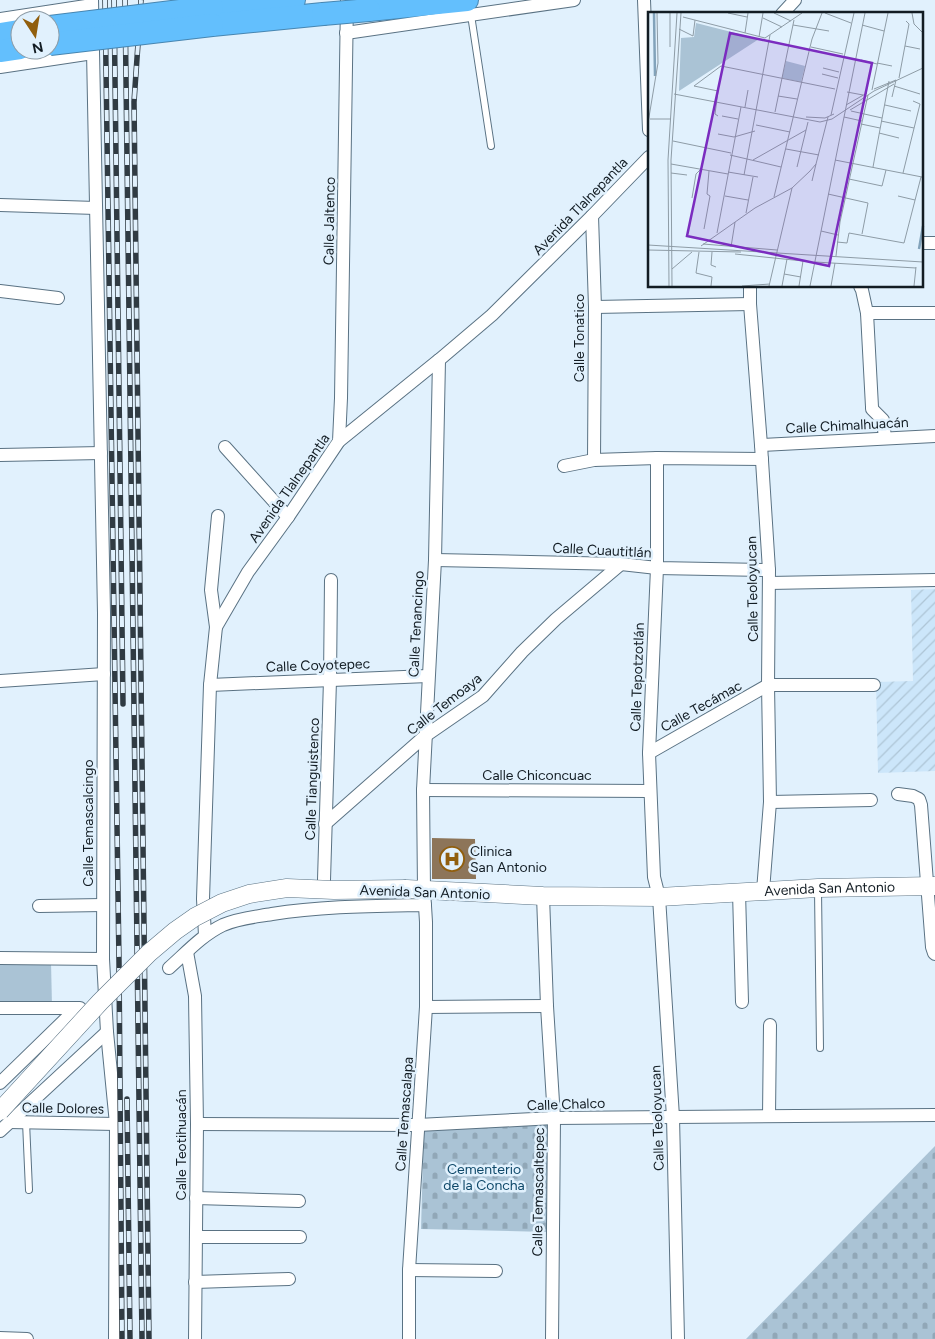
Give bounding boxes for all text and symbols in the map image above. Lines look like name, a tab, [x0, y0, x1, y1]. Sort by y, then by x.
north arrow	[10, 10, 60, 60]
inset map	[648, 12, 922, 288]
text: N	[31, 38, 45, 57]
street label: Avenida Tlalnepantla	[529, 154, 631, 259]
street label: Calle Jaltenco	[320, 177, 339, 265]
street label: Calle Tonatico	[571, 294, 588, 382]
street label: Calle Chimalhuacán	[785, 414, 909, 437]
street label: Avenida Tlalnepantla	[245, 431, 333, 546]
street label: Calle Teoloyucan	[743, 536, 762, 642]
street label: Calle Cuautitlán	[552, 539, 652, 562]
street label: Calle Tenancingo	[405, 570, 428, 678]
street label: Calle Tepotzotlán	[627, 622, 648, 732]
street label: Calle Coyotepec	[266, 655, 371, 676]
street label: Calle Temoaya	[403, 670, 485, 739]
street label: Calle Tecámac	[658, 677, 745, 736]
street label: Calle Tianguistenco	[302, 717, 323, 841]
street label: Calle Temascalcingo	[80, 759, 97, 887]
street label: Calle Chiconcuac	[482, 767, 592, 784]
place label: Clinica San Antonio	[470, 843, 547, 876]
hospital icon: Clinica San Antonio	[439, 846, 465, 872]
street label: Avenida San Antonio	[764, 879, 895, 900]
street label: Avenida San Antonio	[359, 882, 491, 903]
street label: Calle Temascalapa	[392, 1056, 417, 1172]
street label: Calle Teoloyucan	[647, 1065, 668, 1171]
street label: Calle Teotihuacán	[173, 1089, 190, 1200]
street label: Calle Chalco	[527, 1095, 605, 1114]
street label: Calle Dolores	[22, 1099, 104, 1118]
street label: Calle Temascaltepec	[529, 1127, 548, 1257]
park label: Cementerio de la Concha	[443, 1161, 525, 1194]

